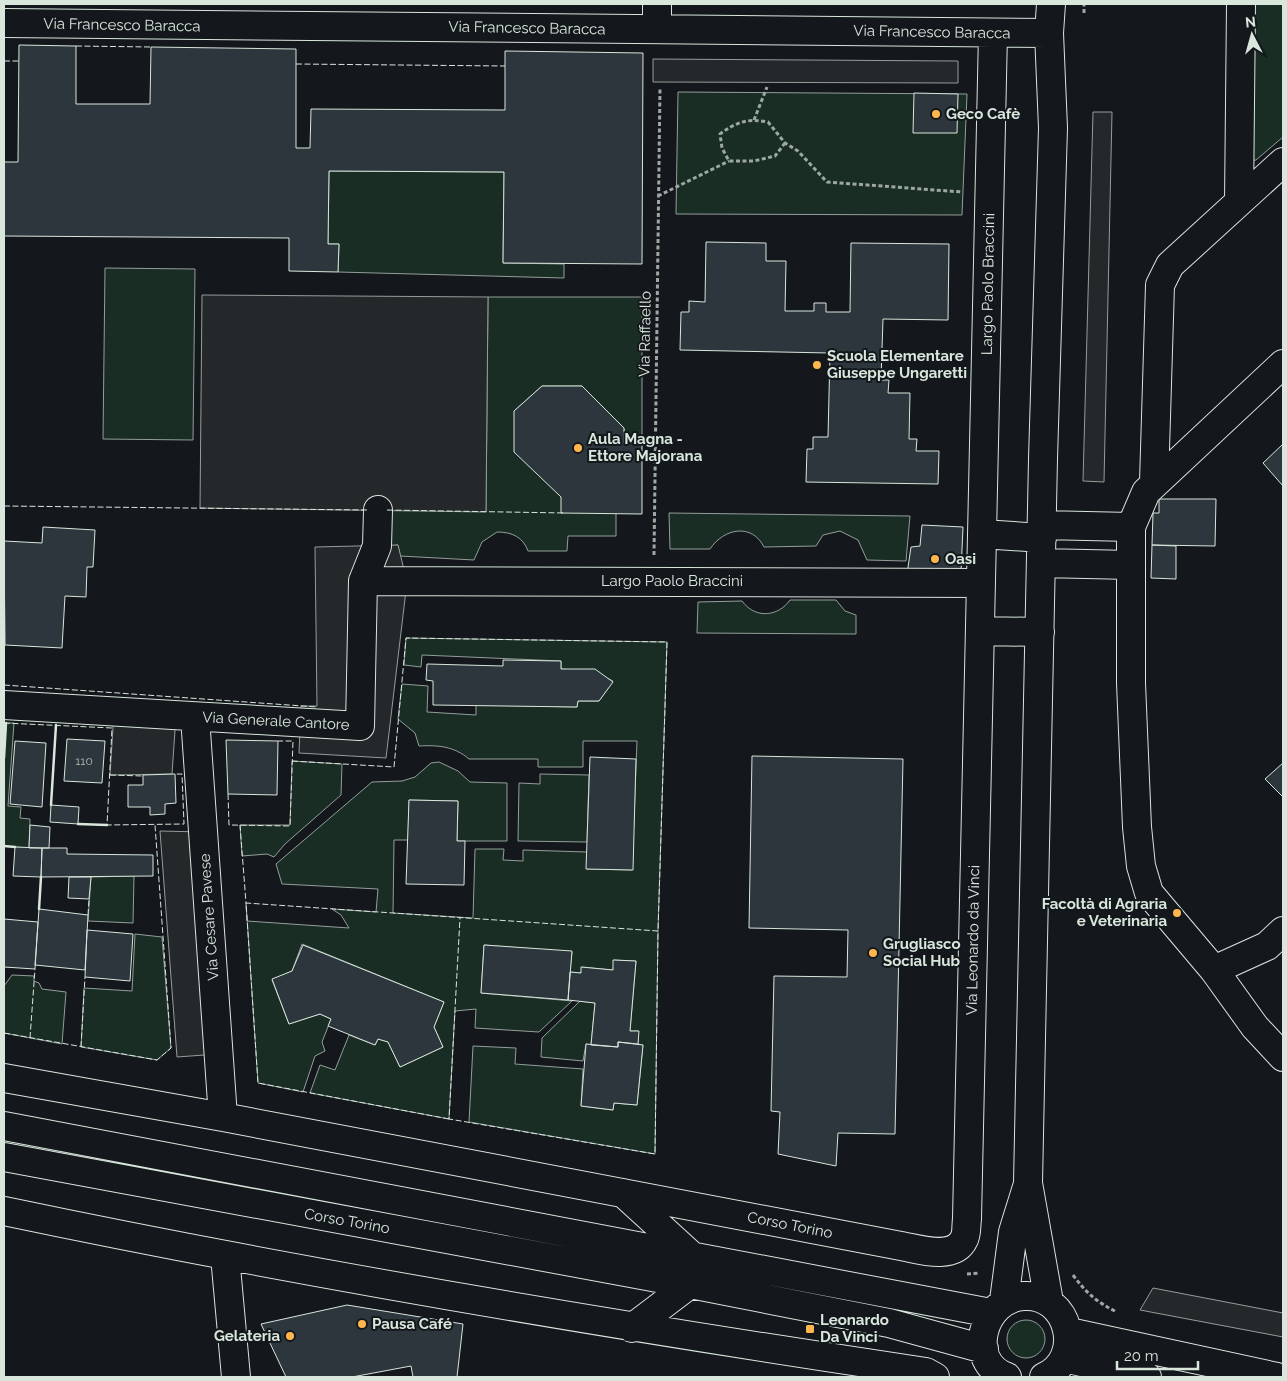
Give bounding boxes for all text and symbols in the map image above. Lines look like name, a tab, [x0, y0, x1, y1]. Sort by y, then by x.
north arrow	[1227, 10, 1277, 60]
text: N	[1244, 14, 1257, 31]
street label: Via Francesco Baracca	[43, 15, 201, 35]
street label: Via Francesco Baracca	[448, 18, 606, 38]
street label: Via Francesco Baracca	[853, 22, 1011, 42]
place label: Geco Cafè	[946, 105, 1020, 123]
marker: Geco Cafè	[930, 108, 942, 120]
street label: Largo Paolo Braccini	[978, 213, 998, 355]
street label: Via Raffaello	[635, 291, 655, 377]
place label: Scuola Elementare Giuseppe Ungaretti	[827, 347, 967, 382]
marker: Scuola Elementare Giuseppe Ungaretti	[811, 359, 823, 371]
place label: Aula Magna - Ettore Majorana	[588, 430, 703, 465]
marker: Aula Magna - Ettore Majorana	[572, 442, 584, 454]
place label: Oasi	[945, 550, 976, 568]
marker: Oasi	[929, 553, 941, 565]
street label: Largo Paolo Braccini	[601, 572, 743, 590]
street label: Via Generale Cantore	[202, 708, 350, 734]
house number: 110	[75, 754, 93, 768]
street label: Via Cesare Pavese	[196, 853, 222, 981]
street label: Via Leonardo da Vinci	[963, 865, 983, 1015]
place label: Facoltà di Agraria e Veterinaria	[1042, 895, 1167, 930]
marker: Facoltà di Agraria e Veterinaria	[1171, 907, 1183, 919]
place label: Grugliasco Social Hub	[883, 935, 961, 970]
marker: Grugliasco Social Hub	[867, 947, 879, 959]
street label: Corso Torino	[303, 1205, 391, 1237]
street label: Corso Torino	[746, 1208, 834, 1242]
place label: Leonardo Da Vinci	[820, 1311, 889, 1346]
place label: Pausa Café	[372, 1315, 452, 1333]
marker: Pausa Café	[356, 1318, 368, 1330]
marker: Leonardo Da Vinci	[804, 1323, 816, 1335]
place label: Gelateria	[214, 1327, 280, 1345]
marker: Gelateria	[284, 1330, 296, 1342]
scale bar	[1117, 1338, 1198, 1370]
text: 20 m	[1124, 1347, 1159, 1365]

